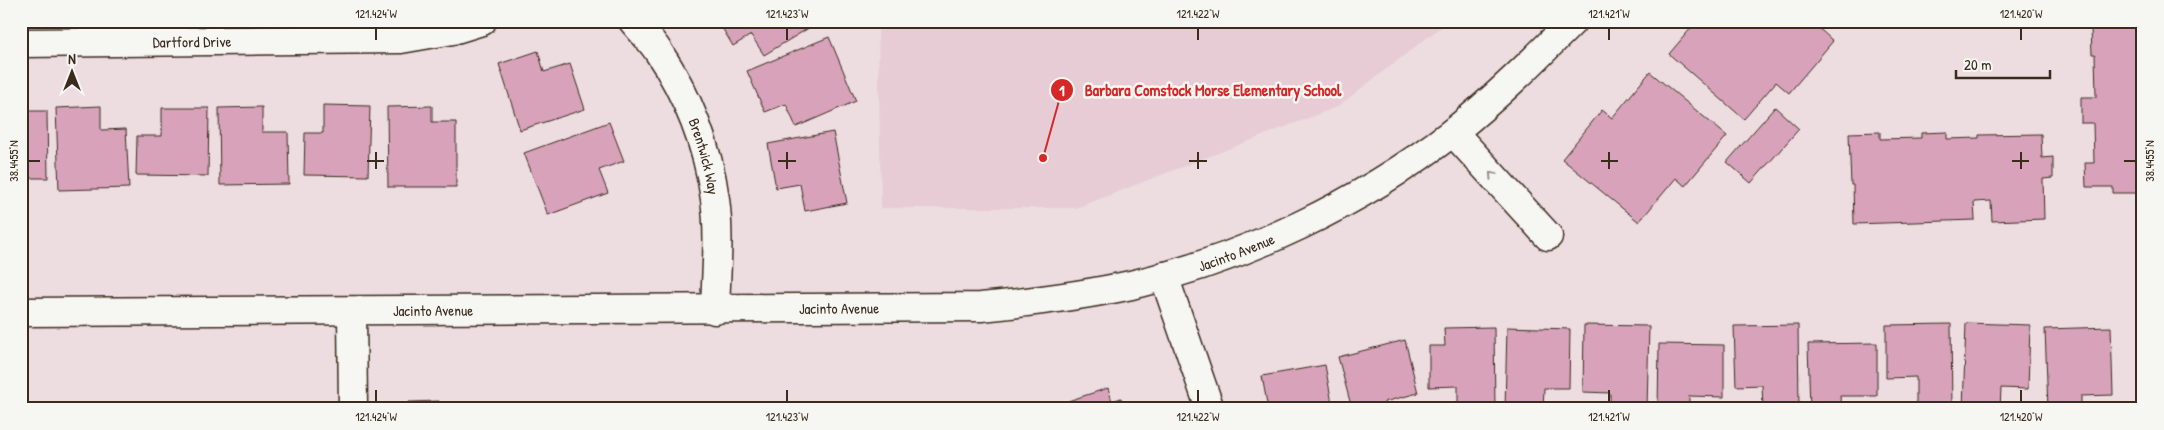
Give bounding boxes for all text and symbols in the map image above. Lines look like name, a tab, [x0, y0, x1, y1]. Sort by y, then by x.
text: 121.424°W	[355, 5, 397, 22]
text: 121.423°W	[766, 5, 809, 22]
text: 121.422°W	[1177, 5, 1220, 22]
text: 121.421°W	[1588, 5, 1630, 22]
text: 121.420°W	[2000, 5, 2043, 22]
street label: Dartford Drive	[152, 30, 232, 52]
north arrow	[48, 48, 98, 98]
scale bar	[1956, 48, 2050, 80]
text: N	[68, 49, 76, 68]
text: 20 m	[1964, 54, 1991, 75]
callout: Barbara Comstock Morse Elementary School	[1050, 75, 1351, 106]
text: Barbara Comstock Morse Elementary School	[1085, 79, 1342, 102]
text: 1	[1059, 80, 1065, 101]
street label: Brentwick Way	[684, 115, 725, 196]
text: 38.4455°N	[5, 140, 22, 182]
text: 38.4455°N	[2141, 140, 2158, 182]
one-way arrow	[1489, 171, 1498, 180]
street label: Jacinto Avenue	[1195, 228, 1278, 276]
street label: Jacinto Avenue	[799, 297, 879, 318]
street label: Jacinto Avenue	[393, 299, 473, 321]
text: 121.424°W	[355, 408, 397, 425]
text: 121.423°W	[766, 408, 809, 425]
text: 121.422°W	[1177, 408, 1220, 425]
text: 121.421°W	[1588, 408, 1630, 425]
text: 121.420°W	[2000, 408, 2043, 425]

